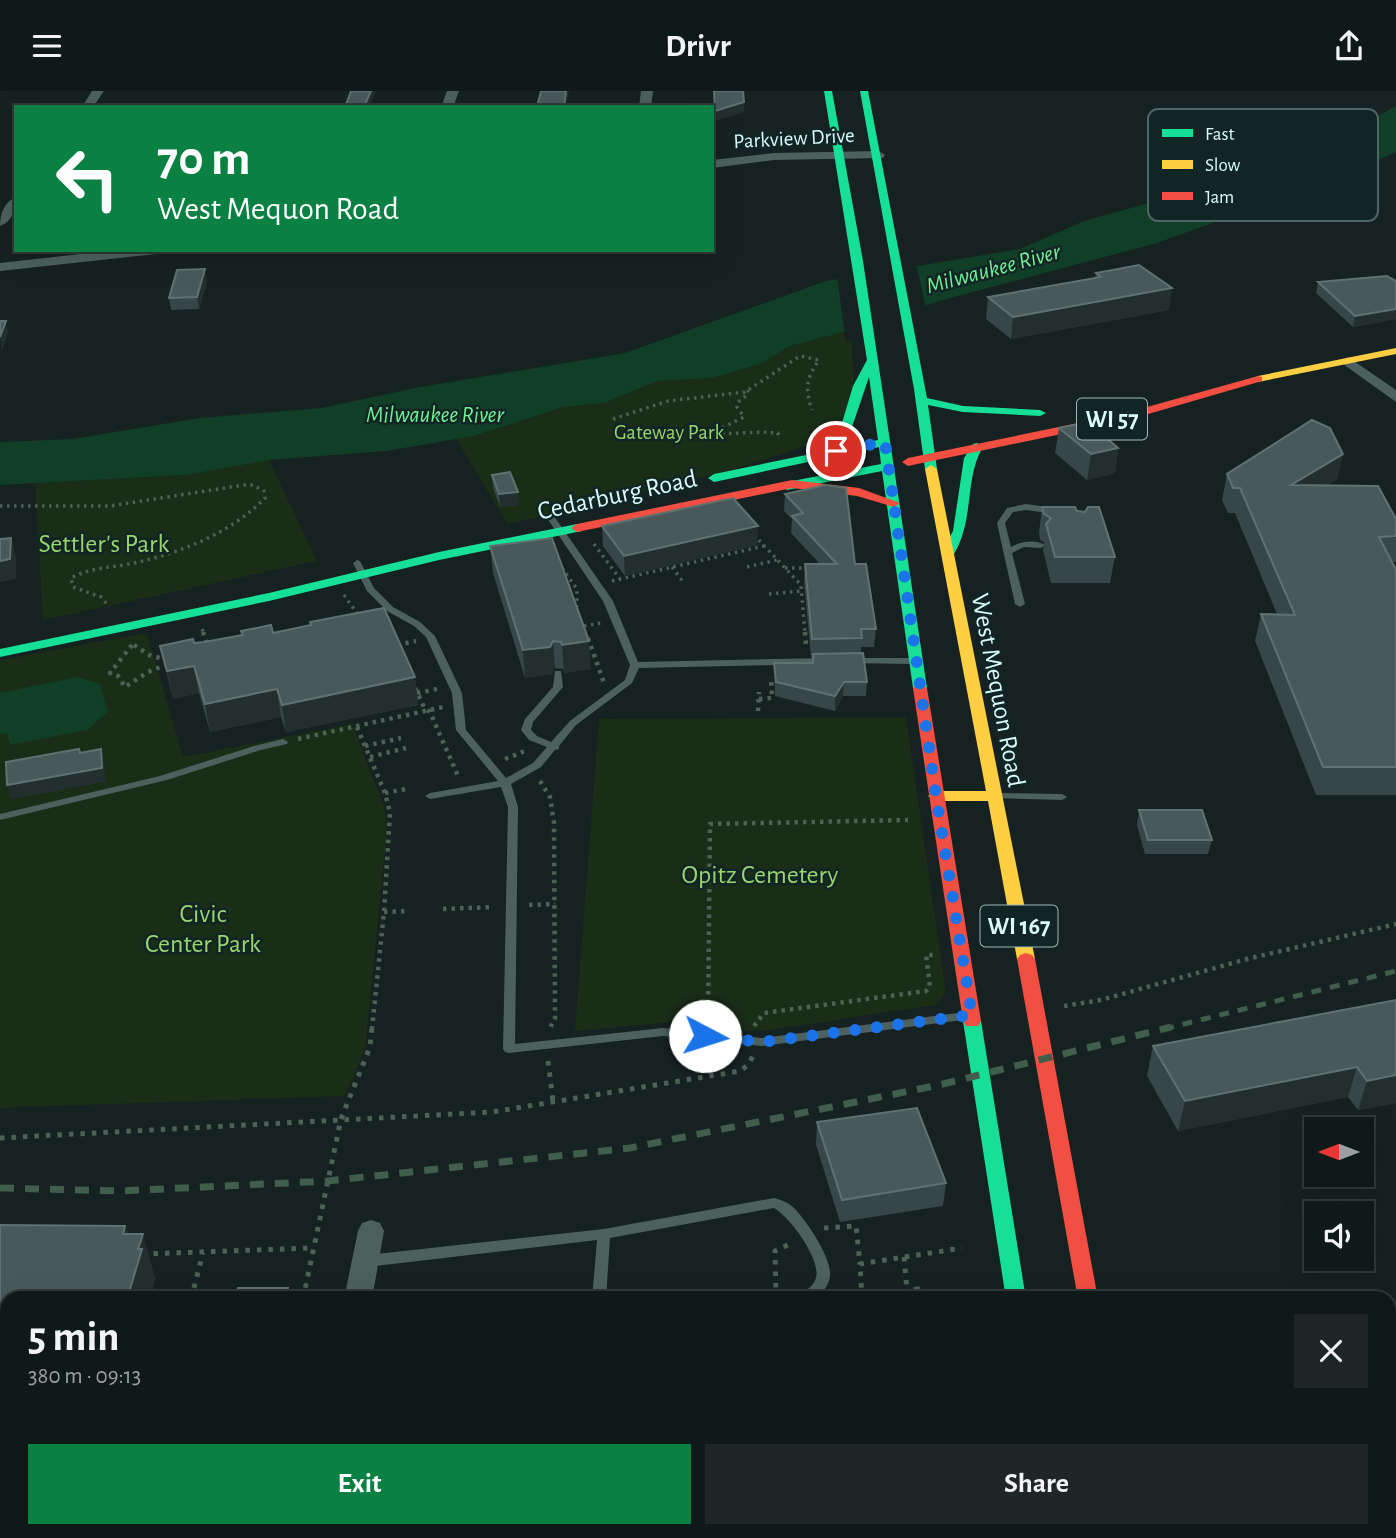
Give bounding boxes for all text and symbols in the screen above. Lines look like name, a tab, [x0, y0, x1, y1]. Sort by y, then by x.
icon: menu	[28, 27, 66, 65]
icon: share	[1330, 27, 1368, 65]
text: Drivr	[665, 30, 731, 62]
legend	[1148, 109, 1378, 221]
street label: Parkview Drive	[733, 125, 855, 152]
text: Fast	[1205, 125, 1235, 144]
icon: left	[42, 133, 133, 224]
text: 70 m	[157, 135, 251, 184]
text: Slow	[1205, 156, 1241, 175]
text: Jam	[1205, 188, 1234, 207]
text: West Mequon Road	[157, 193, 399, 225]
water label: Milwaukee River	[924, 240, 1063, 298]
road number: WI 57	[1077, 398, 1147, 439]
water label: Milwaukee River	[366, 404, 504, 427]
pin	[806, 421, 866, 481]
park label: Gateway Park	[614, 422, 724, 443]
icon: arrive	[817, 432, 855, 470]
street label: Cedarburg Road	[535, 465, 699, 525]
park label: Settler's Park	[39, 531, 170, 557]
street label: West Mequon Road	[966, 591, 1030, 789]
park label: Opitz Cemetery	[682, 862, 838, 888]
park label: Civic Center Park	[145, 901, 261, 957]
road number: WI 167	[981, 905, 1058, 947]
position arrow	[668, 999, 742, 1073]
north arrow	[1304, 1117, 1374, 1187]
map controls	[1304, 1117, 1374, 1271]
button: sound	[1304, 1201, 1374, 1271]
button: close	[1294, 1314, 1368, 1388]
text: 5 min	[28, 1316, 120, 1358]
text: 380 m · 09:13	[28, 1365, 141, 1388]
button: Exit	[28, 1444, 691, 1524]
button: Share	[705, 1444, 1368, 1524]

